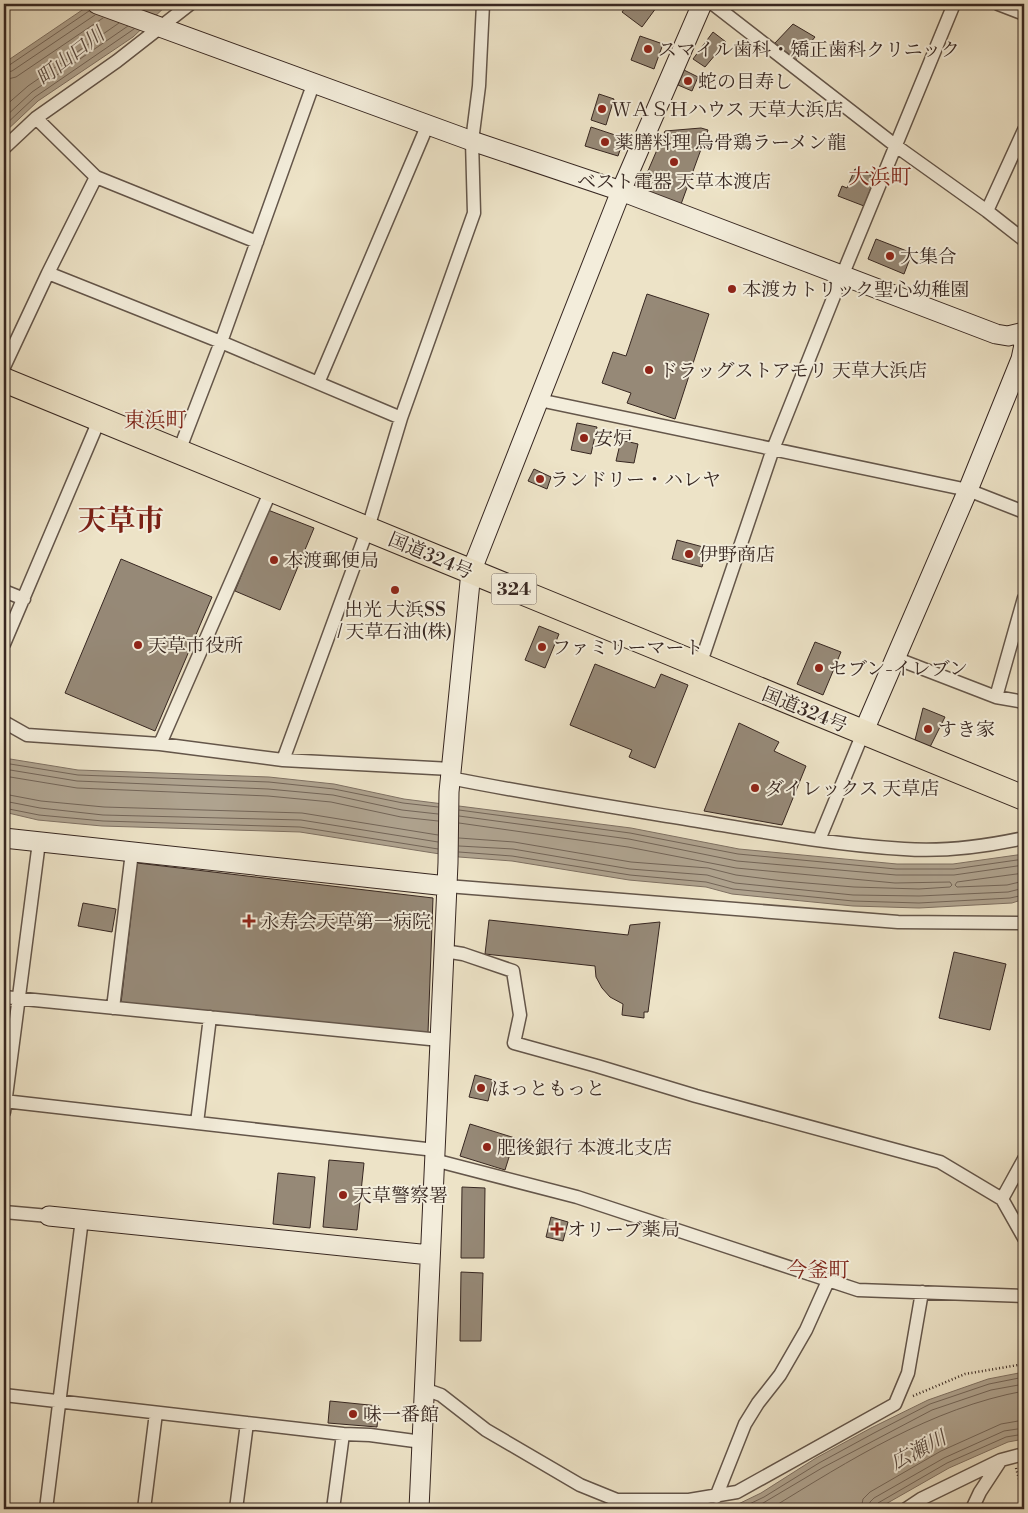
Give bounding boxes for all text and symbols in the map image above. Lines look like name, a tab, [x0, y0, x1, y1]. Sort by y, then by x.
water label: 町山口川	[32, 21, 112, 92]
place label: スマイル歯科・矯正歯科クリニック	[658, 38, 960, 62]
marker: スマイル歯科・矯正歯科クリニック	[642, 43, 654, 55]
place label: 蛇の目寿し	[698, 70, 793, 94]
marker: 蛇の目寿し	[682, 75, 694, 87]
place label: ＷＡＳＨハウス 天草大浜店	[612, 98, 843, 122]
marker: ＷＡＳＨハウス 天草大浜店	[596, 103, 608, 115]
place label: 薬膳料理 烏骨鶏ラーメン龍	[615, 131, 846, 155]
marker: 薬膳料理 烏骨鶏ラーメン龍	[599, 136, 611, 148]
marker: ベスト電器 天草本渡店	[668, 156, 680, 168]
district label: 大浜町	[849, 165, 912, 191]
place label: ベスト電器 天草本渡店	[577, 170, 771, 194]
place label: 大集合	[900, 245, 957, 269]
marker: 大集合	[884, 250, 896, 262]
place label: 本渡カトリック聖心幼稚園	[742, 278, 969, 302]
marker: 本渡カトリック聖心幼稚園	[726, 283, 738, 295]
place label: ドラッグストアモリ 天草大浜店	[659, 359, 927, 383]
marker: ドラッグストアモリ 天草大浜店	[643, 364, 655, 376]
district label: 東浜町	[124, 408, 187, 434]
place label: 安炉	[594, 427, 632, 451]
marker: 安炉	[578, 432, 590, 444]
place label: ランドリー・ハレヤ	[550, 468, 721, 492]
marker: ランドリー・ハレヤ	[534, 473, 546, 485]
district label: 天草市	[77, 503, 165, 539]
street label: 国道324号	[385, 527, 477, 585]
place label: 伊野商店	[699, 543, 775, 567]
marker: 伊野商店	[683, 548, 695, 560]
place label: 本渡郵便局	[284, 549, 379, 573]
marker: 本渡郵便局	[268, 554, 280, 566]
road number: 324	[492, 574, 536, 604]
marker: 出光 大浜SS / 天草石油(株)	[389, 584, 401, 596]
place label: 出光 大浜SS / 天草石油(株)	[337, 598, 452, 644]
place label: 天草市役所	[148, 634, 243, 658]
place label: ファミリーマート	[552, 636, 704, 660]
marker: 天草市役所	[132, 639, 144, 651]
marker: ファミリーマート	[536, 641, 548, 653]
place label: セブン-イレブン	[829, 657, 968, 681]
marker: セブン-イレブン	[813, 662, 825, 674]
street label: 国道324号	[759, 682, 851, 738]
place label: すき家	[938, 718, 995, 742]
marker: すき家	[922, 723, 934, 735]
place label: ダイレックス 天草店	[765, 777, 939, 801]
marker: ダイレックス 天草店	[749, 782, 761, 794]
place label: 永寿会天草第一病院	[260, 910, 431, 934]
marker: 永寿会天草第一病院	[242, 914, 256, 928]
place label: ほっともっと	[491, 1077, 605, 1101]
marker: ほっともっと	[475, 1082, 487, 1094]
place label: 肥後銀行 本渡北支店	[497, 1136, 672, 1160]
marker: 肥後銀行 本渡北支店	[481, 1141, 493, 1153]
place label: 天草警察署	[353, 1184, 448, 1208]
marker: 天草警察署	[337, 1189, 349, 1201]
place label: オリーブ薬局	[567, 1218, 680, 1242]
marker: オリーブ薬局	[551, 1223, 563, 1235]
district label: 今釜町	[787, 1258, 850, 1284]
place label: 味一番館	[363, 1403, 439, 1427]
marker: 味一番館	[347, 1408, 359, 1420]
water label: 広瀬川	[886, 1425, 953, 1476]

